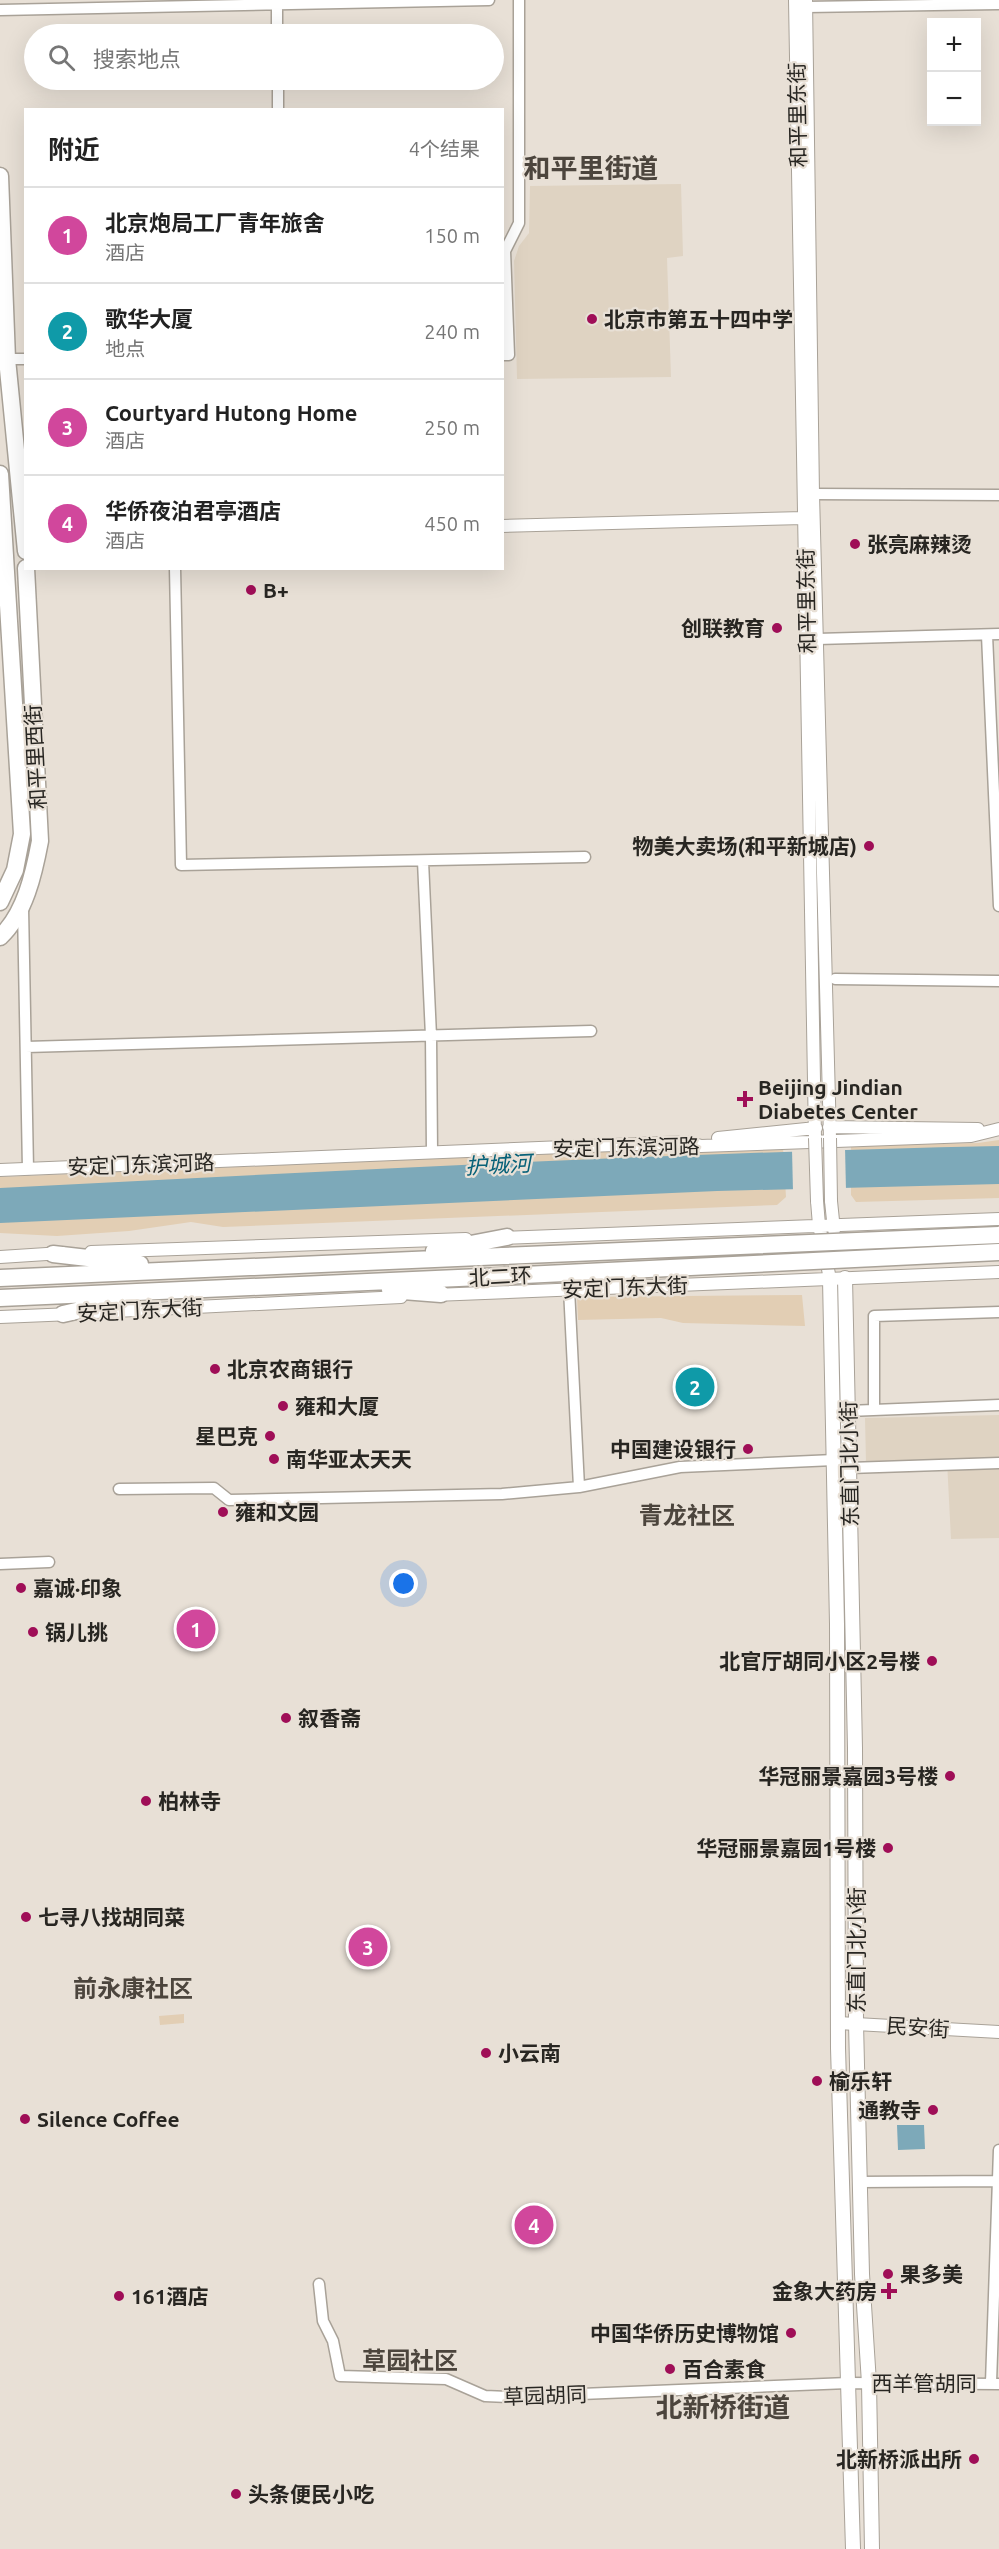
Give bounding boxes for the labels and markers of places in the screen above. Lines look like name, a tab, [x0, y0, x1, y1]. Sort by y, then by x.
place label: 北京市第五十四中学	[604, 307, 793, 331]
marker: 北京市第五十四中学	[585, 312, 599, 326]
place label: 张亮麻辣烫	[867, 532, 972, 556]
marker: 张亮麻辣烫	[848, 537, 862, 551]
place label: B+	[263, 578, 289, 602]
marker: B+	[244, 583, 258, 597]
place label: 创联教育	[681, 616, 765, 640]
marker: 创联教育	[770, 621, 784, 635]
place label: 物美大卖场(和平新城店)	[632, 834, 857, 858]
marker: 物美大卖场(和平新城店)	[862, 839, 876, 853]
place label: Beijing Jindian Diabetes Center	[758, 1075, 918, 1123]
marker: Beijing Jindian Diabetes Center	[736, 1090, 754, 1108]
place label: 北京农商银行	[227, 1357, 353, 1381]
marker: 北京农商银行	[208, 1362, 222, 1376]
pin: 2	[676, 1364, 714, 1410]
place label: 雍和大厦	[295, 1394, 379, 1418]
marker: 雍和大厦	[276, 1399, 290, 1413]
place label: 星巴克	[195, 1424, 258, 1448]
marker: 星巴克	[263, 1429, 277, 1443]
place label: 中国建设银行	[610, 1437, 736, 1461]
marker: 中国建设银行	[741, 1442, 755, 1456]
place label: 南华亚太天天	[286, 1447, 412, 1471]
marker: 南华亚太天天	[267, 1452, 281, 1466]
place label: 雍和文园	[235, 1500, 319, 1524]
marker: 雍和文园	[216, 1505, 230, 1519]
place label: 嘉诚·印象	[33, 1576, 122, 1600]
marker: 嘉诚·印象	[14, 1581, 28, 1595]
pin: 1	[176, 1606, 216, 1652]
place label: 锅儿挑	[45, 1620, 108, 1644]
marker: 锅儿挑	[26, 1625, 40, 1639]
place label: 北官厅胡同小区2号楼	[719, 1649, 920, 1673]
marker: 北官厅胡同小区2号楼	[925, 1654, 939, 1668]
place label: 叙香斋	[298, 1706, 361, 1730]
marker: 叙香斋	[279, 1711, 293, 1725]
place label: 华冠丽景嘉园3号楼	[758, 1764, 938, 1788]
marker: 华冠丽景嘉园3号楼	[943, 1769, 957, 1783]
place label: 柏林寺	[158, 1789, 221, 1813]
marker: 柏林寺	[139, 1794, 153, 1808]
place label: 华冠丽景嘉园1号楼	[696, 1836, 876, 1860]
marker: 华冠丽景嘉园1号楼	[881, 1841, 895, 1855]
place label: 七寻八找胡同菜	[38, 1905, 185, 1929]
marker: 七寻八找胡同菜	[19, 1910, 33, 1924]
pin: 3	[348, 1924, 388, 1970]
place label: 小云南	[498, 2041, 561, 2065]
marker: 小云南	[479, 2046, 493, 2060]
place label: 榆乐轩	[829, 2069, 892, 2093]
marker: 榆乐轩	[810, 2074, 824, 2088]
place label: 通教寺	[858, 2098, 921, 2122]
marker: 通教寺	[926, 2103, 940, 2117]
place label: Silence Coffee	[37, 2107, 180, 2131]
marker: Silence Coffee	[18, 2112, 32, 2126]
pin: 4	[514, 2202, 554, 2248]
place label: 果多美	[900, 2262, 963, 2286]
marker: 果多美	[881, 2267, 895, 2281]
place label: 金象大药房	[772, 2279, 877, 2303]
place label: 161酒店	[131, 2284, 209, 2308]
marker: 金象大药房	[882, 2284, 896, 2298]
marker: 161酒店	[112, 2289, 126, 2303]
place label: 中国华侨历史博物馆	[590, 2321, 779, 2345]
marker: 中国华侨历史博物馆	[784, 2326, 798, 2340]
place label: 百合素食	[682, 2357, 766, 2381]
marker: 百合素食	[663, 2362, 677, 2376]
place label: 北新桥派出所	[836, 2447, 962, 2471]
marker: 北新桥派出所	[967, 2452, 981, 2466]
place label: 头条便民小吃	[248, 2482, 374, 2506]
marker: 头条便民小吃	[229, 2487, 243, 2501]

